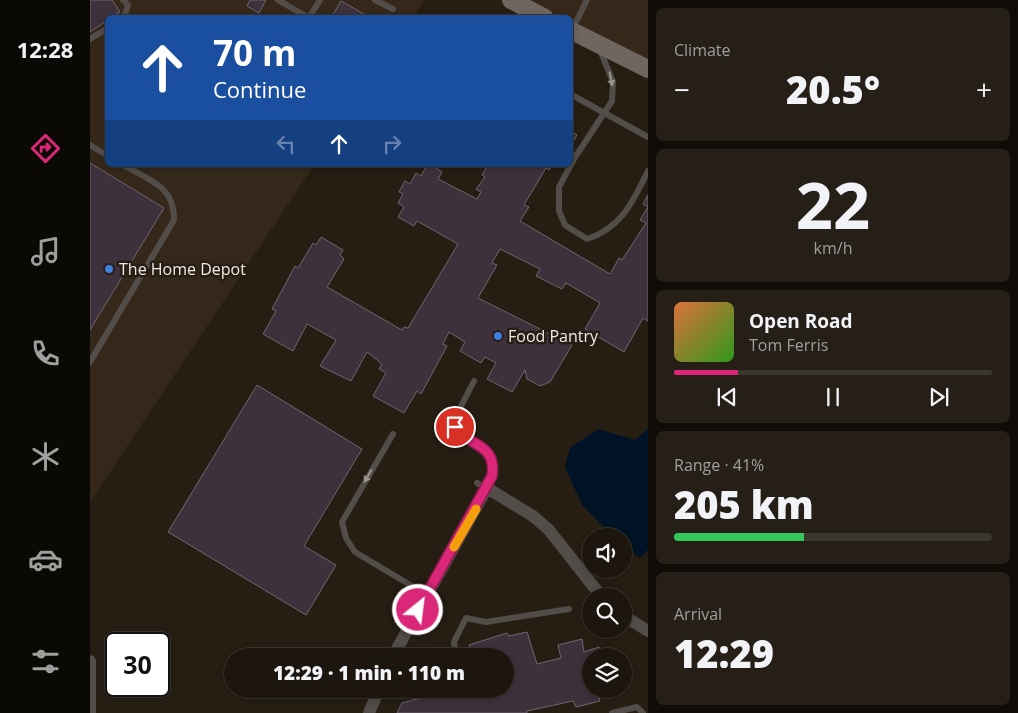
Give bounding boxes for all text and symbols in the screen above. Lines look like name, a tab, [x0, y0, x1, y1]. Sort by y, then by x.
text: 70 m	[213, 29, 296, 76]
text: 12:28	[17, 34, 73, 64]
icon: ahead	[130, 35, 195, 100]
text: Climate	[674, 39, 731, 61]
text: 20.5°	[786, 63, 880, 115]
text: −	[674, 70, 690, 108]
text: +	[976, 70, 992, 108]
one-way arrow	[607, 71, 615, 86]
text: Continue	[213, 74, 306, 104]
icon: left	[272, 130, 300, 158]
icon: ahead	[325, 130, 353, 158]
icon: right	[378, 130, 406, 158]
icon: directions	[28, 131, 63, 166]
text: 22	[796, 160, 870, 248]
icon: music	[28, 234, 63, 269]
text: km/h	[814, 237, 852, 259]
place label: The Home Depot	[119, 258, 246, 280]
marker: The Home Depot	[103, 263, 115, 275]
text: Open Road	[749, 308, 853, 334]
place label: Food Pantry	[508, 325, 599, 347]
marker: Food Pantry	[492, 330, 504, 342]
text: Tom Ferris	[749, 334, 828, 356]
icon: phone	[28, 336, 63, 371]
icon: previous	[713, 383, 741, 411]
icon: pause	[819, 383, 847, 411]
icon: next	[925, 383, 953, 411]
pin	[434, 406, 476, 448]
icon: arrive	[441, 413, 469, 441]
icon: climate	[28, 439, 63, 474]
text: Range · 41%	[674, 454, 764, 476]
one-way arrow	[364, 470, 373, 483]
text: 205 km	[674, 478, 814, 530]
map controls	[582, 528, 632, 698]
button: sound	[582, 528, 632, 578]
icon: car	[28, 542, 63, 577]
position arrow	[391, 583, 443, 635]
button: search	[582, 588, 632, 638]
text: Arrival	[674, 603, 722, 625]
text: 12:29	[674, 627, 774, 679]
speed limit sign: 30	[105, 632, 170, 697]
icon: filters	[28, 644, 63, 679]
button: layers	[582, 648, 632, 698]
text: 12:29 · 1 min · 110 m	[273, 660, 465, 686]

